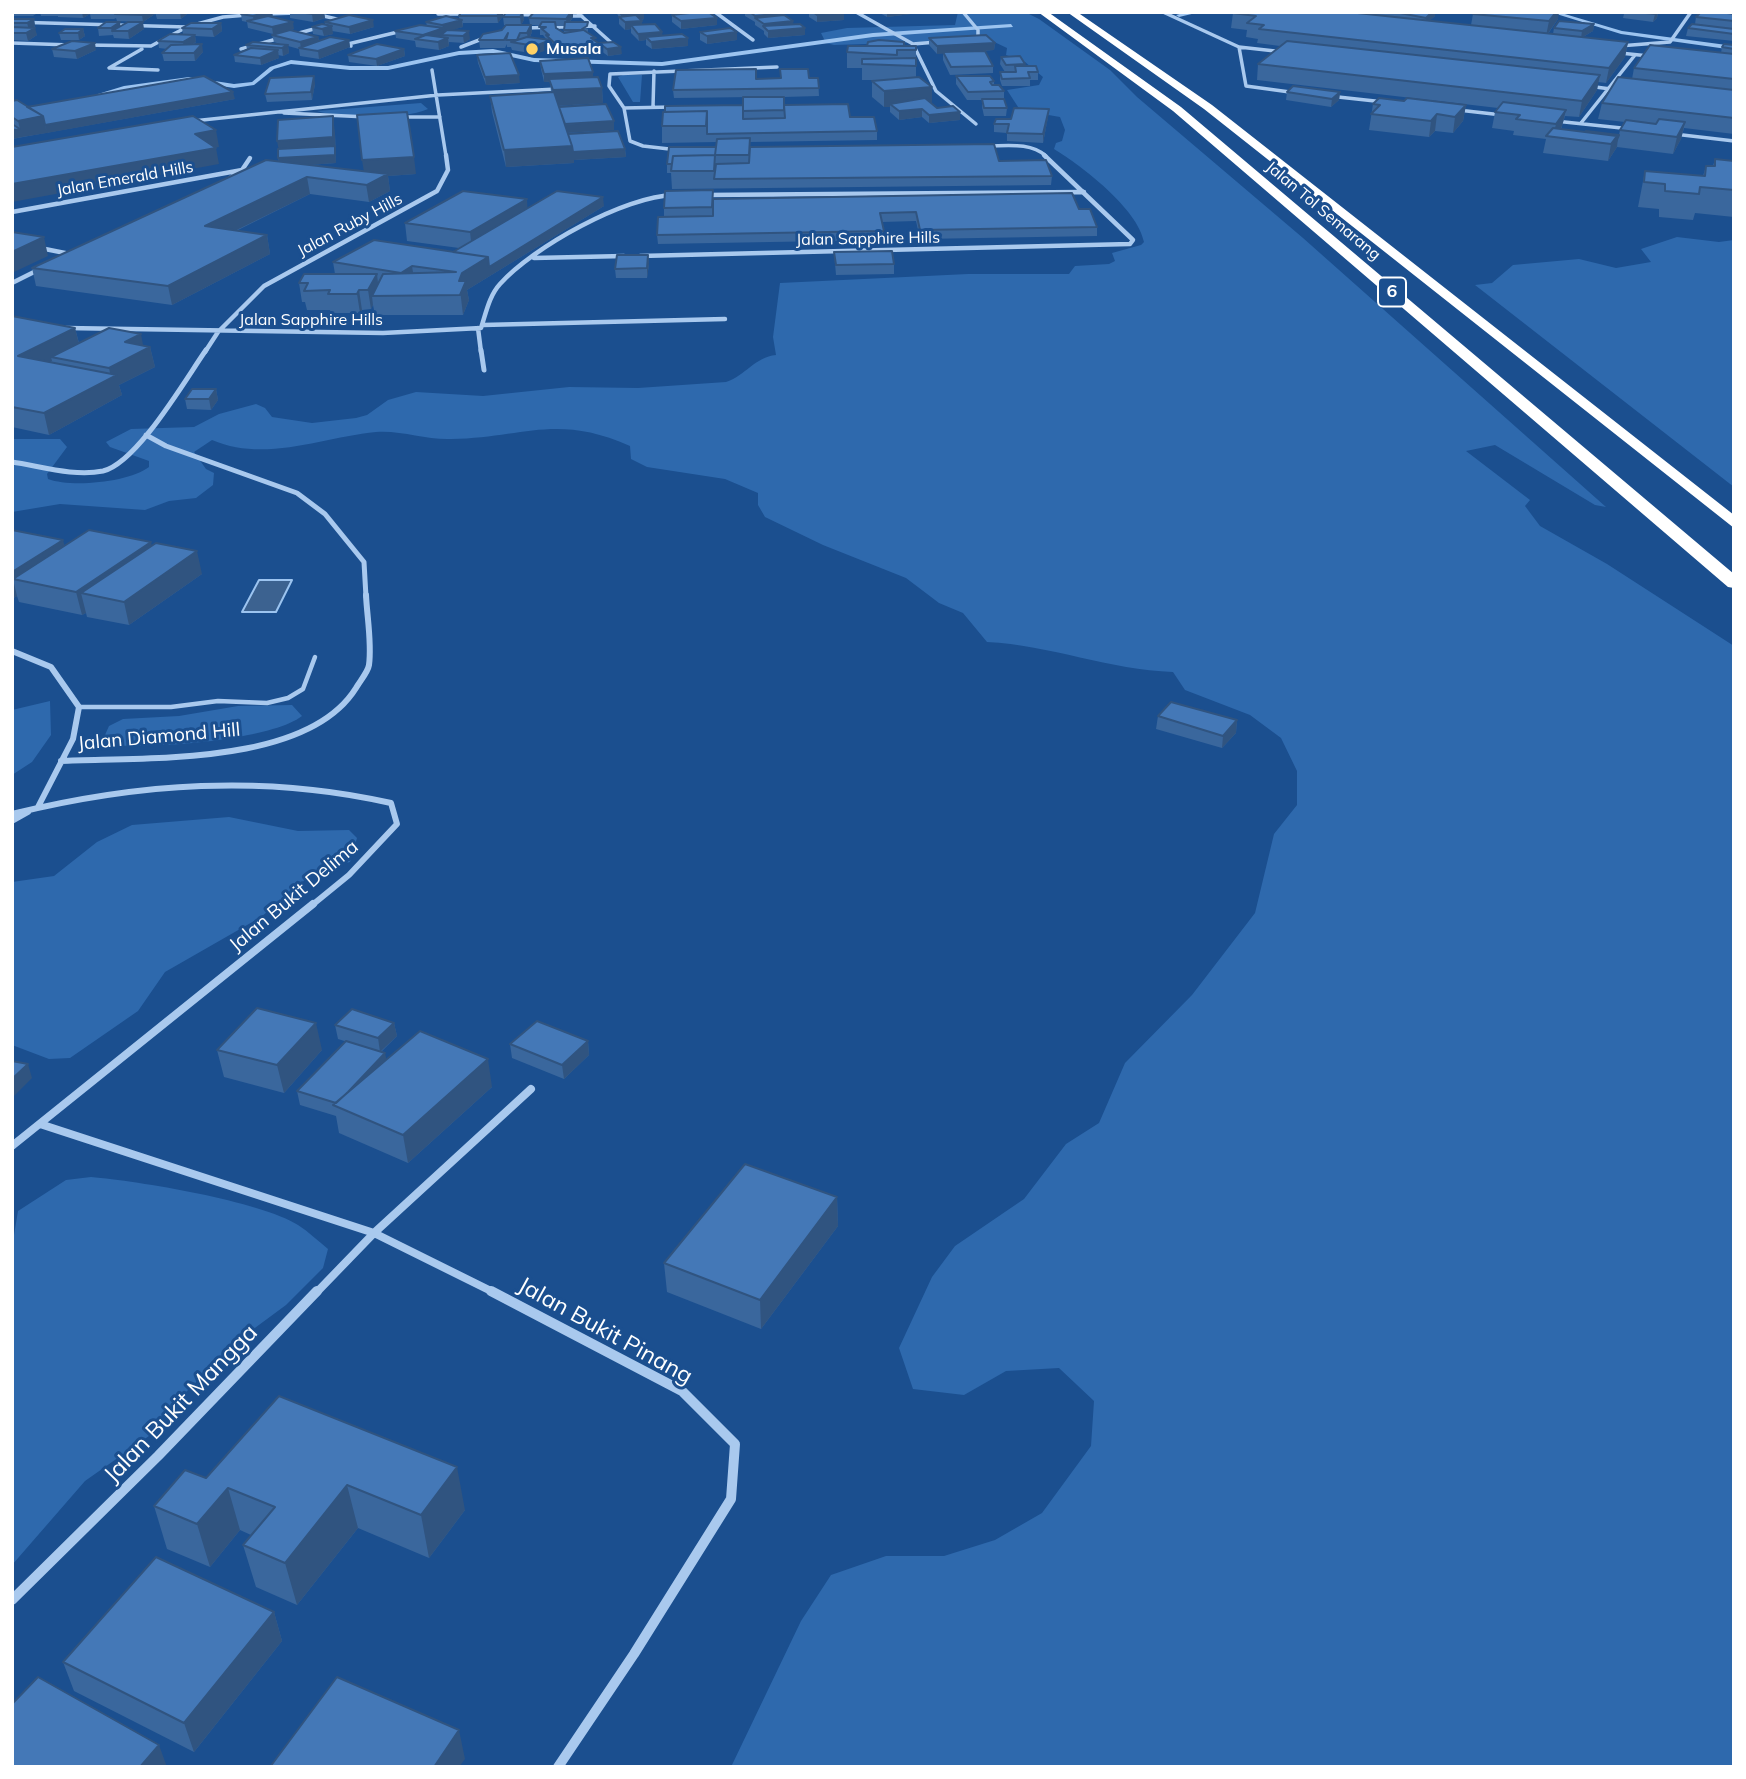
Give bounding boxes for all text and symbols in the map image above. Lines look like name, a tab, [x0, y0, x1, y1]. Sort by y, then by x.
place label: Musala	[546, 39, 601, 59]
marker: Musala	[524, 41, 540, 57]
street label: Jalan Tol Semarang	[1262, 157, 1384, 265]
street label: Jalan Emerald Hills	[55, 158, 195, 200]
street label: Jalan Ruby Hills	[294, 189, 406, 261]
street label: Jalan Sapphire Hills	[796, 228, 940, 250]
road number: 6	[1378, 278, 1406, 306]
street label: Jalan Sapphire Hills	[239, 310, 383, 330]
street label: Jalan Diamond Hill	[77, 719, 241, 755]
street label: Jalan Bukit Delima	[225, 835, 363, 957]
street label: Jalan Bukit Pinang	[513, 1272, 697, 1390]
street label: Jalan Bukit Mangga	[98, 1319, 264, 1489]

